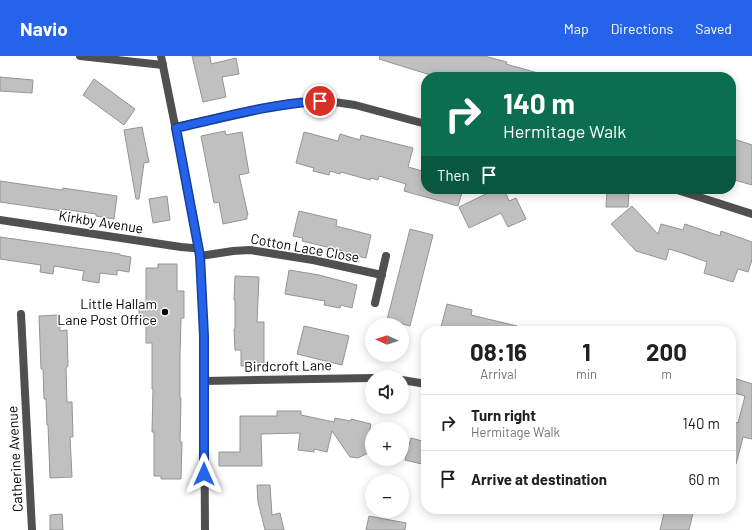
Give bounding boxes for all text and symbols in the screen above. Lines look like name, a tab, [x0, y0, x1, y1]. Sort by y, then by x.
text: Navio	[20, 17, 68, 40]
text: Map	[564, 20, 589, 37]
text: Directions	[611, 20, 673, 37]
text: Saved	[695, 20, 732, 37]
pin	[303, 84, 337, 118]
text: 140 m	[503, 86, 575, 120]
icon: right	[437, 88, 489, 140]
icon: arrive	[309, 90, 331, 112]
text: Hermitage Walk	[503, 120, 626, 142]
icon: arrive	[478, 164, 500, 186]
text: Then	[437, 166, 470, 184]
street label: Kirkby Avenue	[58, 206, 145, 237]
street label: Cotton Lace Close	[249, 230, 361, 265]
place label: Little Hallam Lane Post Office	[57, 295, 157, 328]
marker: Little Hallam Lane Post Office	[160, 307, 170, 317]
north arrow	[365, 318, 409, 362]
map controls	[365, 318, 409, 518]
text: 08:16	[470, 337, 527, 366]
text: 1	[582, 337, 591, 366]
text: 200	[646, 337, 687, 366]
street label: Birdcroft Lane	[244, 356, 332, 375]
text: Arrival	[480, 366, 517, 382]
text: min	[576, 366, 597, 382]
text: m	[661, 366, 672, 382]
button: sound	[365, 370, 409, 414]
street label: Catherine Avenue	[3, 405, 26, 513]
text: Turn right	[471, 406, 536, 424]
icon: right	[437, 412, 459, 434]
text: 140 m	[683, 414, 720, 432]
button: +	[365, 422, 409, 466]
text: Hermitage Walk	[471, 424, 560, 440]
position arrow	[183, 453, 225, 495]
icon: arrive	[437, 468, 459, 490]
text: Arrive at destination	[471, 470, 607, 488]
text: 60 m	[688, 470, 720, 488]
button: −	[365, 474, 409, 518]

